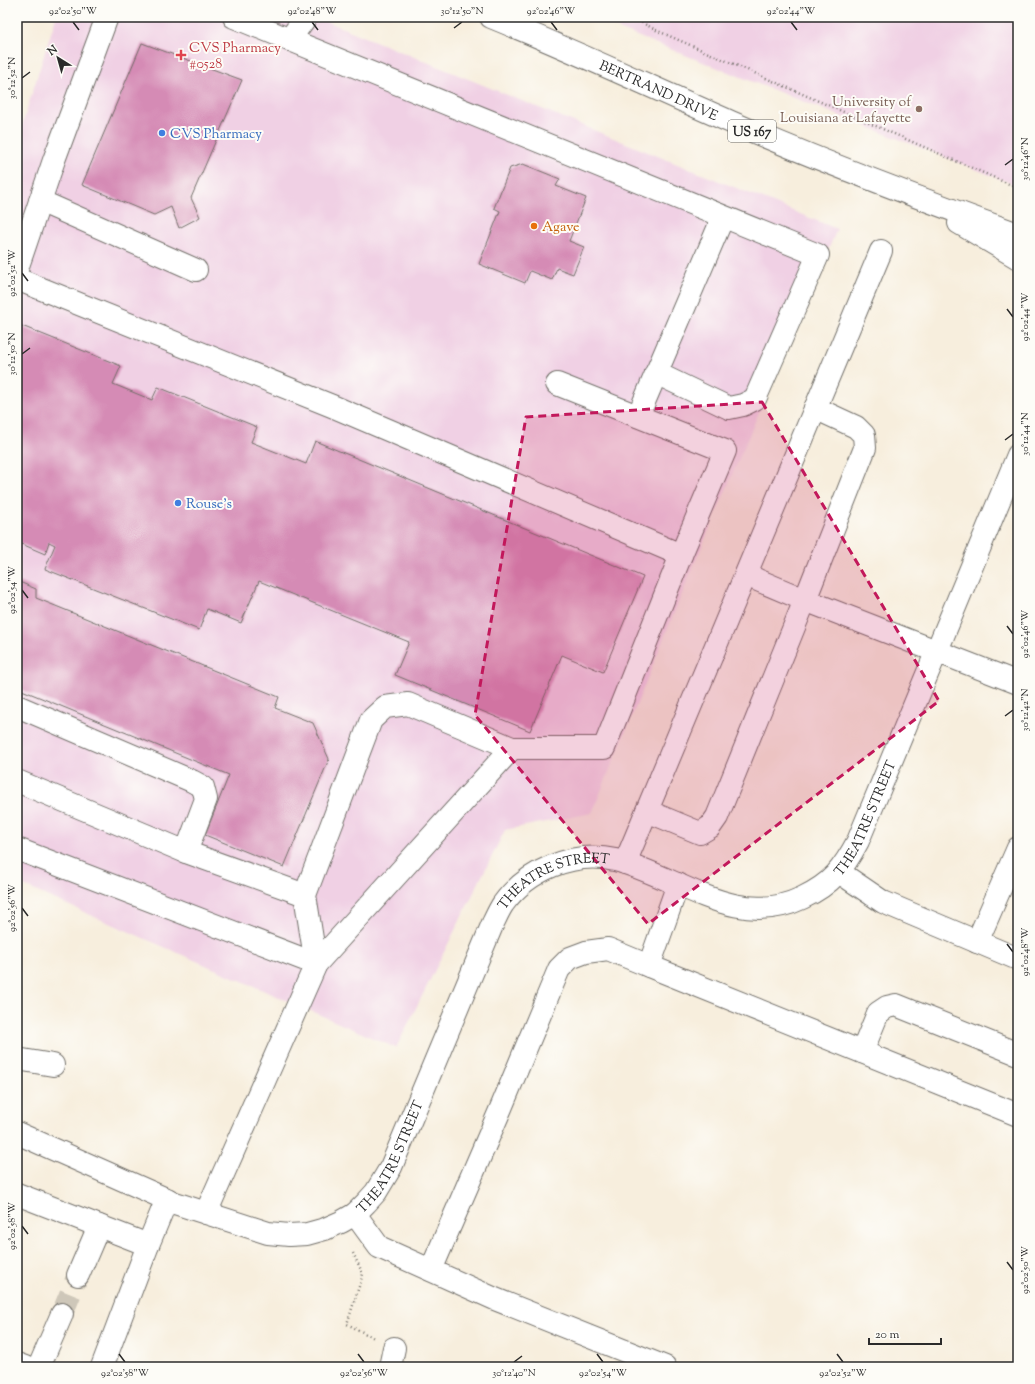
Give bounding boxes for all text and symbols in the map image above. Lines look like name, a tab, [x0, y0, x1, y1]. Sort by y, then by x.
text: 92°02'50"W	[49, 4, 97, 19]
text: 92°02'48"W	[288, 4, 336, 19]
text: 30°12'50"N	[441, 4, 483, 19]
text: 92°02'46"W	[527, 4, 575, 19]
text: 92°02'44"W	[767, 4, 815, 19]
north arrow	[38, 38, 78, 78]
place label: CVS Pharmacy #0528	[189, 39, 281, 75]
text: N	[43, 42, 61, 60]
marker: CVS Pharmacy #0528	[176, 50, 186, 60]
text: 30°12'52"N	[5, 57, 20, 99]
street label: BERTRAND DRIVE	[595, 57, 721, 127]
place label: University of Louisiana at Lafayette	[780, 93, 912, 129]
marker: University of Louisiana at Lafayette	[914, 104, 924, 114]
road number: US 167	[728, 120, 776, 142]
place label: CVS Pharmacy	[170, 125, 262, 145]
marker: CVS Pharmacy	[157, 128, 167, 138]
text: 30°12'46"N	[1018, 137, 1033, 181]
place label: Agave	[542, 218, 580, 238]
marker: Agave	[529, 221, 539, 231]
text: 92°02'52"W	[5, 249, 20, 297]
text: 92°02'44"W	[1018, 293, 1033, 341]
text: 30°12'50"N	[5, 333, 20, 375]
text: 30°12'44"N	[1018, 412, 1033, 456]
place label: Rouse's	[186, 495, 232, 515]
marker: Rouse's	[173, 498, 183, 508]
text: 92°02'54"W	[5, 566, 20, 614]
text: 92°02'46"W	[1018, 610, 1033, 658]
text: 30°12'42"N	[1018, 689, 1033, 731]
street label: THEATRE STREET	[830, 758, 902, 881]
street label: THEATRE STREET	[494, 849, 611, 915]
text: 92°02'56"W	[5, 884, 20, 932]
text: 92°02'48"W	[1018, 928, 1033, 976]
street label: THEATRE STREET	[353, 1098, 430, 1219]
text: 92°02'58"W	[5, 1202, 20, 1250]
text: 92°02'50"W	[1018, 1246, 1033, 1294]
scale bar	[869, 1320, 941, 1346]
text: 20 m	[875, 1326, 900, 1344]
text: 92°02'58"W	[101, 1366, 149, 1381]
text: 92°02'56"W	[340, 1366, 388, 1381]
text: 30°12'40"N	[492, 1366, 536, 1381]
text: 92°02'54"W	[579, 1366, 627, 1381]
text: 92°02'52"W	[819, 1366, 867, 1381]

